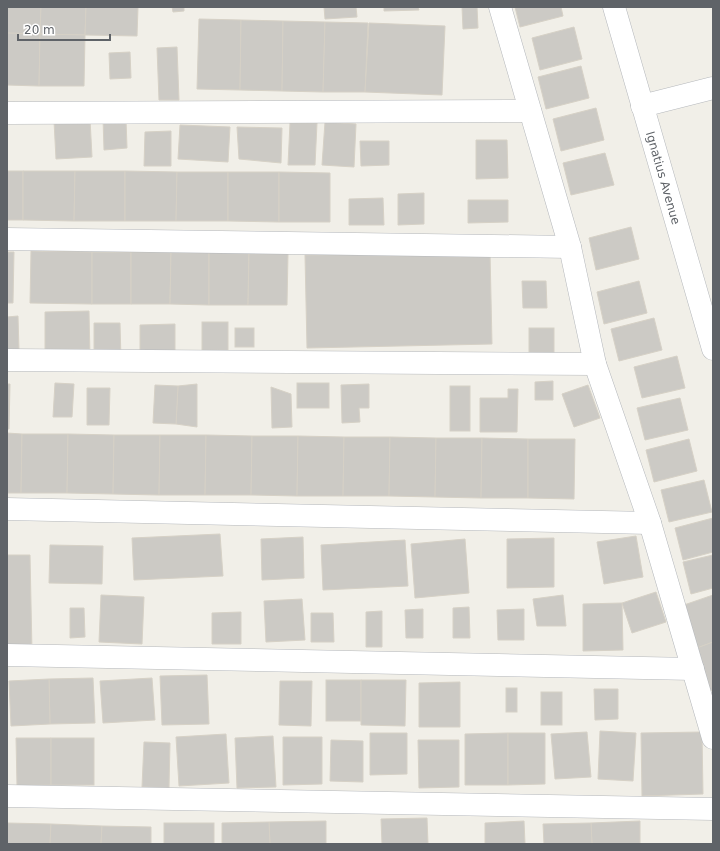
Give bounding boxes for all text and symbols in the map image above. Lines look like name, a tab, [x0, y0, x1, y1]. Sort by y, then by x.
scale bar	[18, 16, 110, 42]
text: 20 m	[24, 23, 55, 37]
street label: Ignatius Avenue	[643, 130, 683, 226]

